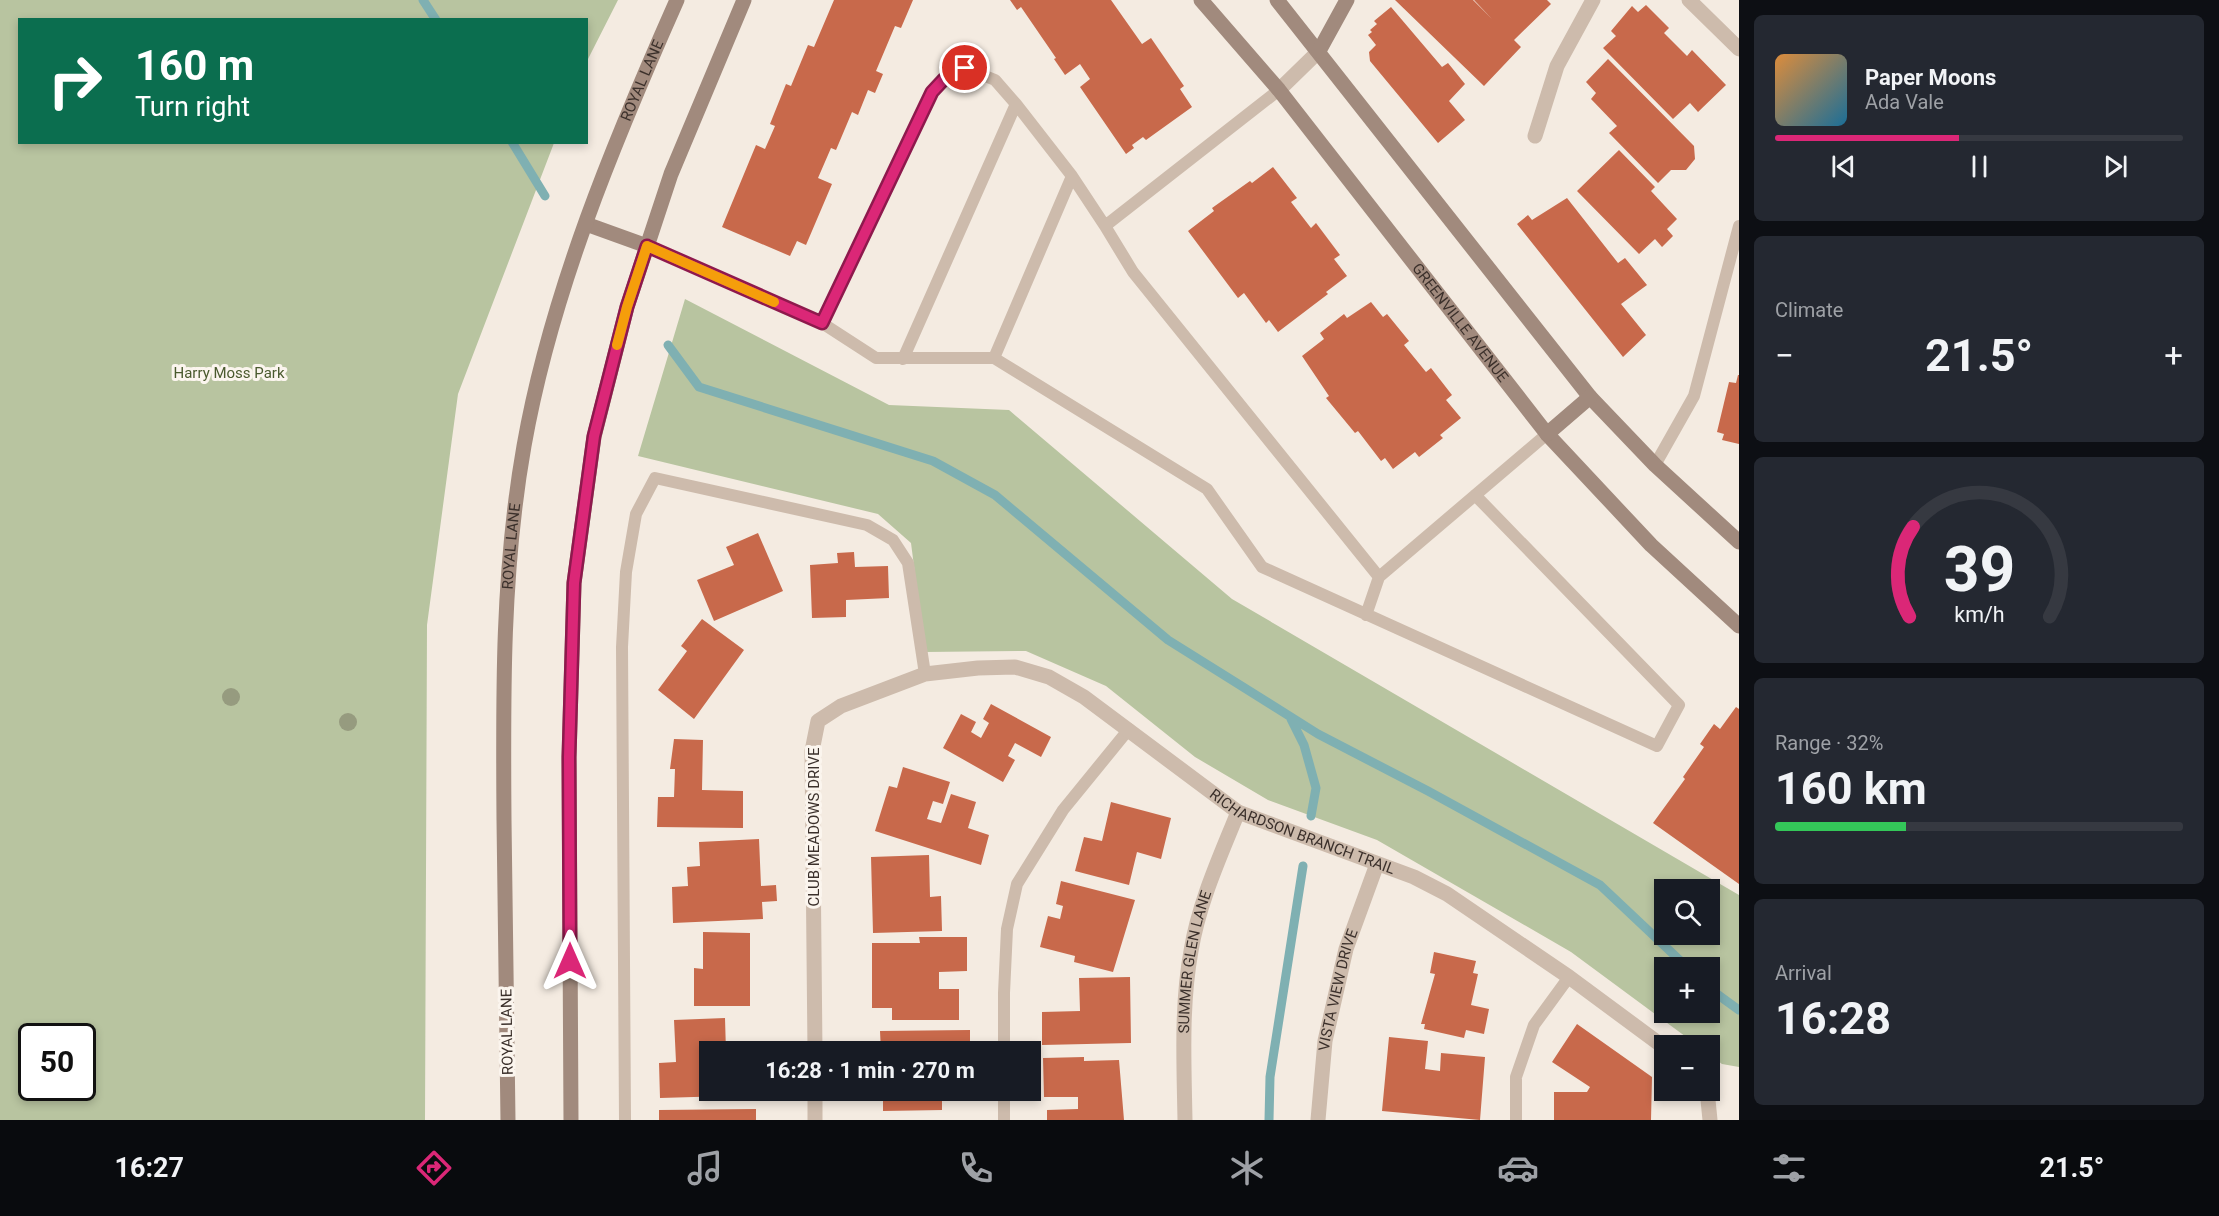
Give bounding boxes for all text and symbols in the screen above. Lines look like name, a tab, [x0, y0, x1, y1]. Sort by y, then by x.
street label: ROYAL LANE	[617, 37, 667, 124]
text: 160 m	[135, 41, 254, 90]
icon: right	[36, 42, 114, 120]
pin	[939, 42, 990, 93]
icon: arrive	[948, 51, 981, 84]
text: Paper Moons	[1865, 65, 1996, 90]
text: Ada Vale	[1865, 90, 1944, 114]
text: Turn right	[135, 91, 250, 123]
icon: previous	[1827, 150, 1860, 183]
icon: pause	[1963, 150, 1996, 183]
icon: next	[2099, 150, 2132, 183]
street label: GREENVILLE AVENUE	[1408, 260, 1512, 386]
text: Climate	[1775, 298, 1843, 322]
text: 21.5°	[1925, 329, 2033, 382]
text: −	[1775, 336, 1794, 375]
text: +	[2164, 336, 2183, 375]
park label: Harry Moss Park	[173, 364, 285, 382]
street label: ROYAL LANE	[499, 502, 524, 590]
text: 39	[1943, 533, 2015, 606]
text: km/h	[1954, 602, 2004, 627]
text: Range · 32%	[1775, 731, 1883, 755]
street label: CLUB MEADOWS DRIVE	[805, 747, 823, 907]
text: 160 km	[1775, 762, 1927, 815]
street label: RICHARDSON BRANCH TRAIL	[1206, 785, 1397, 878]
map controls	[1654, 879, 1720, 1101]
button: search	[1654, 879, 1720, 945]
street label: SUMMER GLEN LANE	[1175, 888, 1215, 1034]
street label: VISTA VIEW DRIVE	[1315, 926, 1362, 1052]
position arrow	[538, 929, 602, 993]
button: +	[1654, 957, 1720, 1023]
text: Arrival	[1775, 961, 1832, 985]
street label: ROYAL LANE	[497, 988, 517, 1075]
text: 16:28	[1775, 992, 1891, 1045]
speed limit sign: 50	[18, 1023, 96, 1101]
button: −	[1654, 1035, 1720, 1101]
text: 16:28 · 1 min · 270 m	[765, 1058, 975, 1083]
icon: directions	[413, 1147, 455, 1189]
icon: music	[684, 1147, 726, 1189]
icon: phone	[955, 1147, 997, 1189]
icon: climate	[1226, 1147, 1268, 1189]
icon: car	[1497, 1147, 1539, 1189]
icon: filters	[1768, 1147, 1810, 1189]
text: 16:27	[115, 1152, 184, 1184]
text: 21.5°	[2040, 1152, 2104, 1184]

